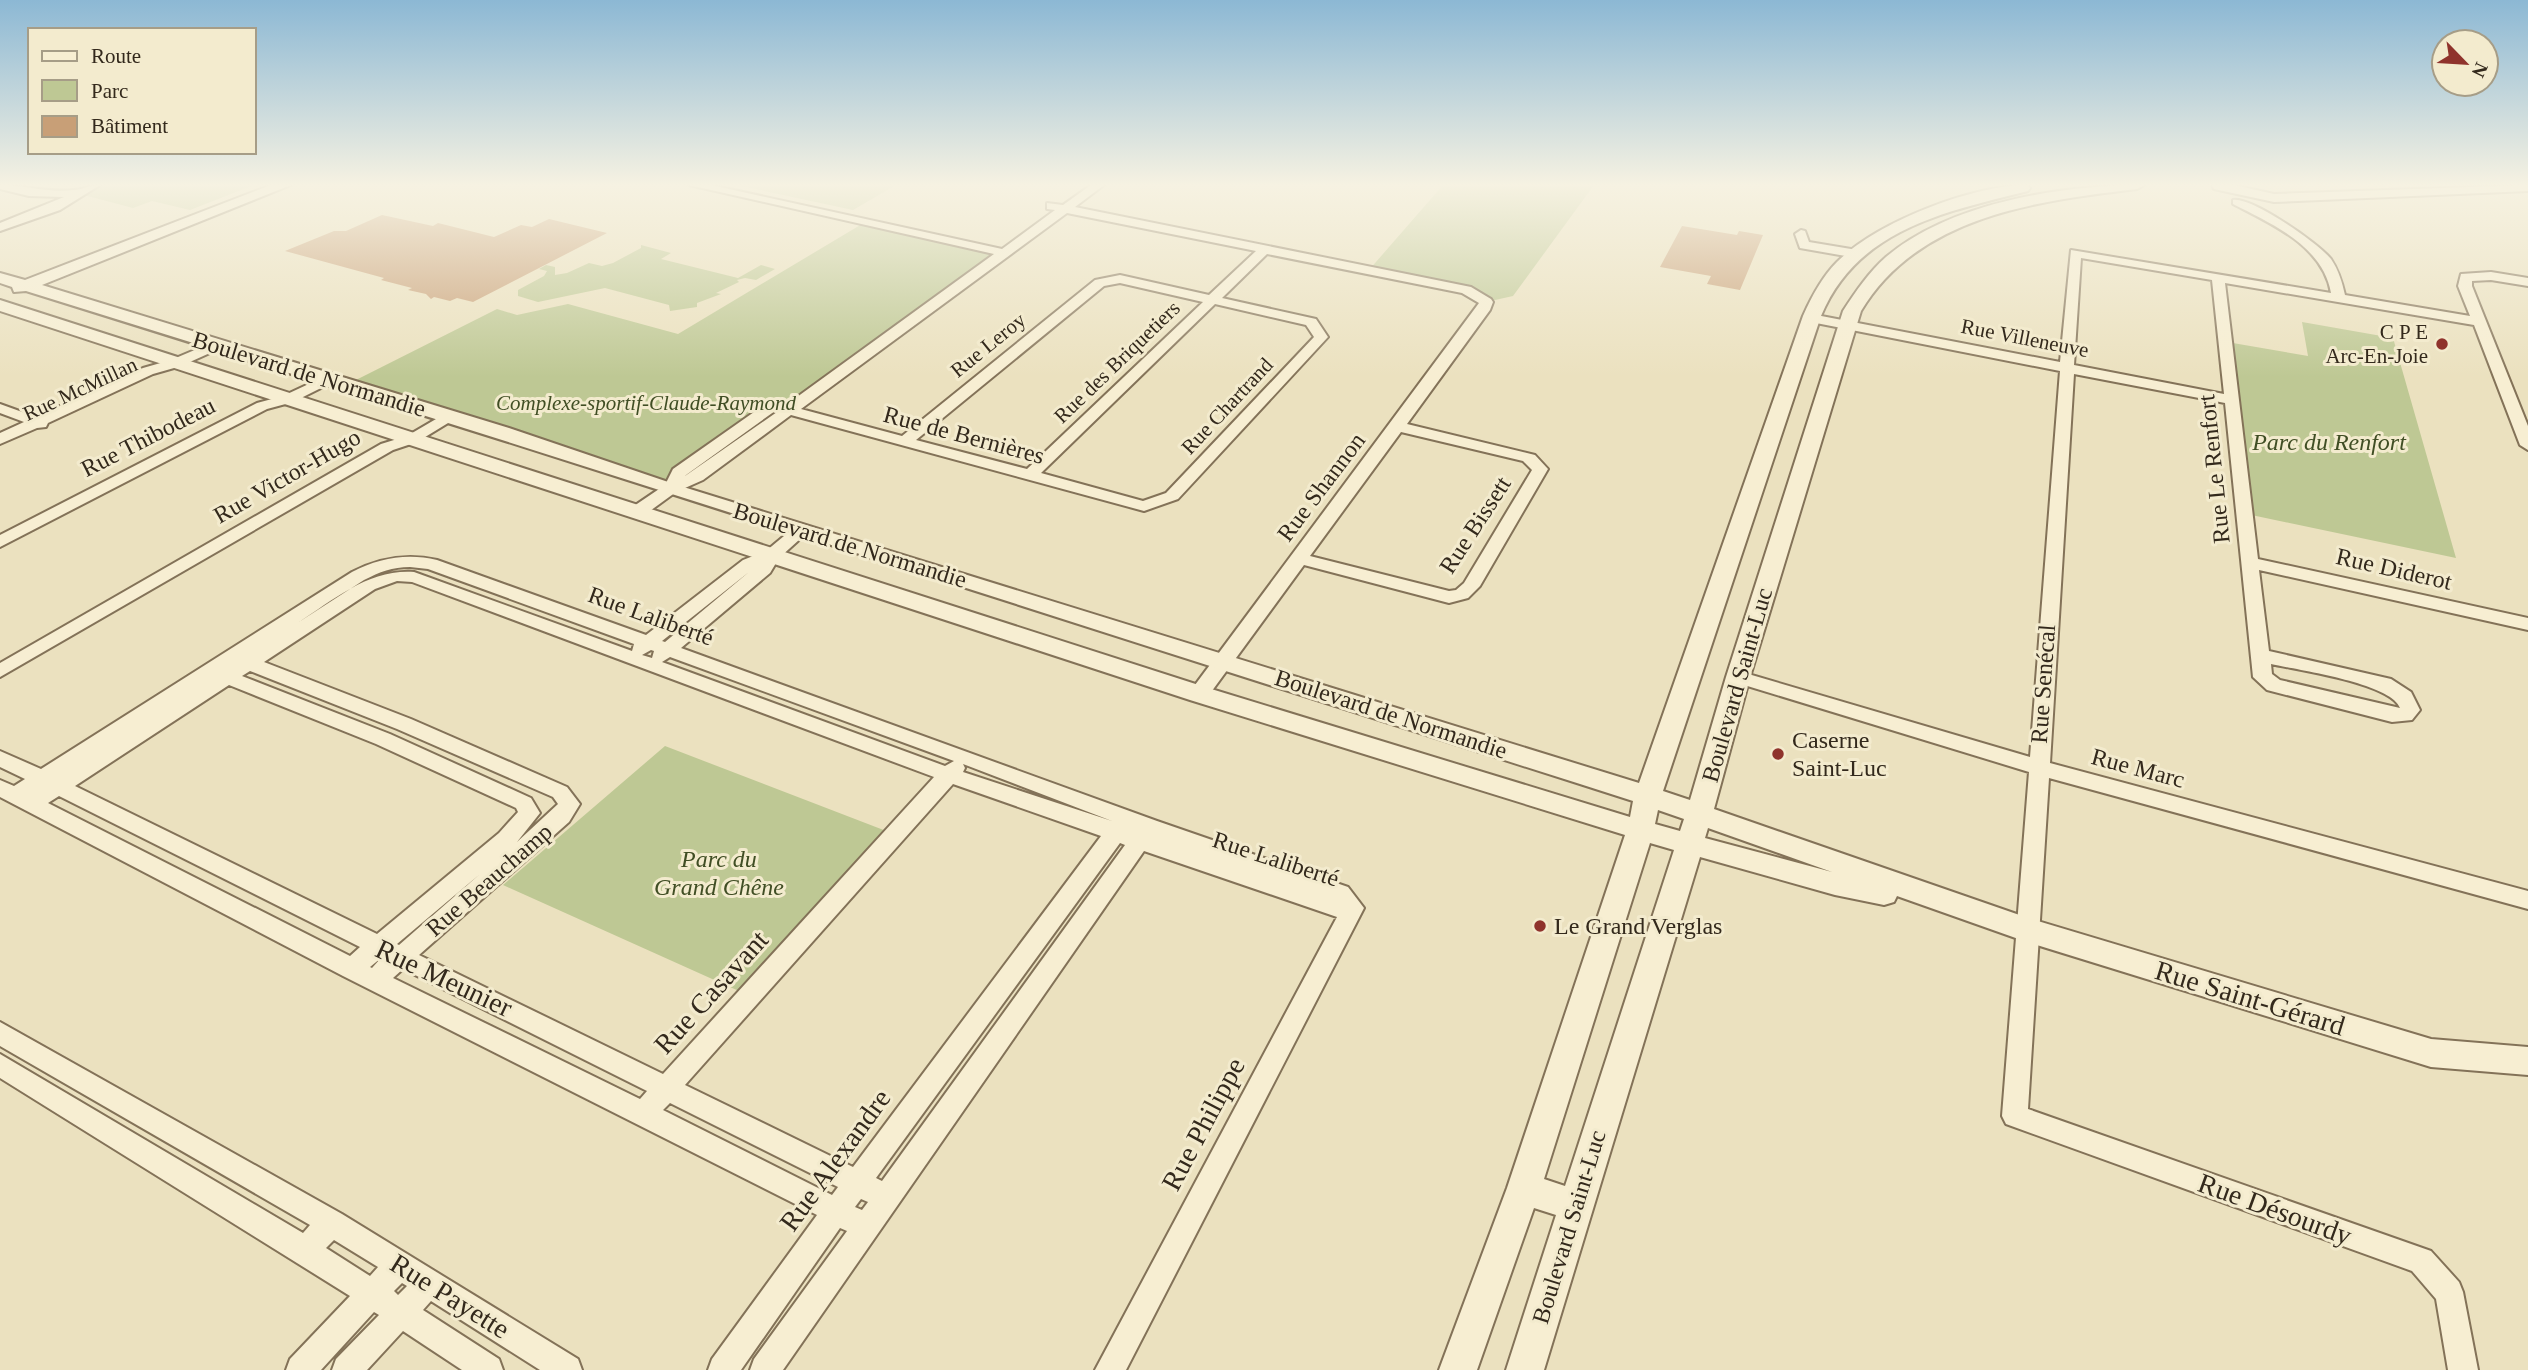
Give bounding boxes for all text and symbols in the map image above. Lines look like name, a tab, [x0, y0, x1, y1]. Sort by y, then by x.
legend	[28, 28, 256, 154]
north arrow	[2430, 28, 2500, 98]
text: Route	[91, 44, 141, 68]
text: N	[2467, 59, 2492, 81]
text: Parc	[91, 79, 128, 103]
text: Bâtiment	[91, 114, 168, 138]
street label: Rue des Briquetiers	[1049, 296, 1185, 428]
street label: Rue Leroy	[946, 307, 1031, 382]
street label: Rue Villeneuve	[1959, 314, 2091, 362]
place label: C P E Arc-En-Joie	[2325, 320, 2428, 368]
street label: Boulevard de Normandie	[189, 326, 429, 422]
marker: C P E Arc-En-Joie	[2434, 336, 2450, 352]
street label: Rue McMillan	[19, 352, 141, 426]
street label: Rue Chartrand	[1176, 352, 1278, 459]
park label: Complexe-sportif-Claude-Raymond	[496, 391, 796, 415]
street label: Rue Thibodeau	[77, 392, 219, 482]
street label: Rue Le Renfort	[2193, 393, 2235, 545]
street label: Rue de Bernières	[881, 401, 1047, 469]
street label: Rue Victor-Hugo	[209, 424, 365, 528]
street label: Rue Shannon	[1272, 428, 1370, 546]
park label: Parc du Renfort	[2251, 429, 2407, 455]
street label: Rue Bissett	[1434, 472, 1516, 578]
street label: Boulevard de Normandie	[730, 497, 970, 593]
street label: Rue Diderot	[2334, 543, 2455, 595]
street label: Rue Laliberté	[585, 581, 717, 651]
street label: Boulevard Saint-Luc	[1697, 585, 1777, 785]
street label: Rue Senécal	[2026, 623, 2060, 744]
street label: Boulevard de Normandie	[1272, 664, 1510, 764]
place label: Caserne Saint-Luc	[1792, 727, 1887, 781]
street label: Rue Marc	[2089, 743, 2187, 793]
marker: Caserne Saint-Luc	[1770, 746, 1786, 762]
street label: Rue Beauchamp	[421, 818, 557, 942]
street label: Rue Laliberté	[1210, 826, 1342, 892]
park label: Parc du Grand Chêne	[654, 846, 784, 900]
place label: Le Grand Verglas	[1554, 913, 1722, 939]
marker: Le Grand Verglas	[1532, 918, 1548, 934]
street label: Rue Casavant	[648, 924, 774, 1060]
street label: Rue Meunier	[371, 933, 518, 1023]
street label: Rue Saint-Gérard	[2151, 954, 2349, 1042]
street label: Rue Philippe	[1155, 1053, 1251, 1195]
street label: Rue Alexandre	[773, 1083, 897, 1237]
street label: Boulevard Saint-Luc	[1527, 1127, 1611, 1327]
street label: Rue Désourdy	[2194, 1167, 2356, 1251]
street label: Rue Payette	[385, 1247, 515, 1345]

